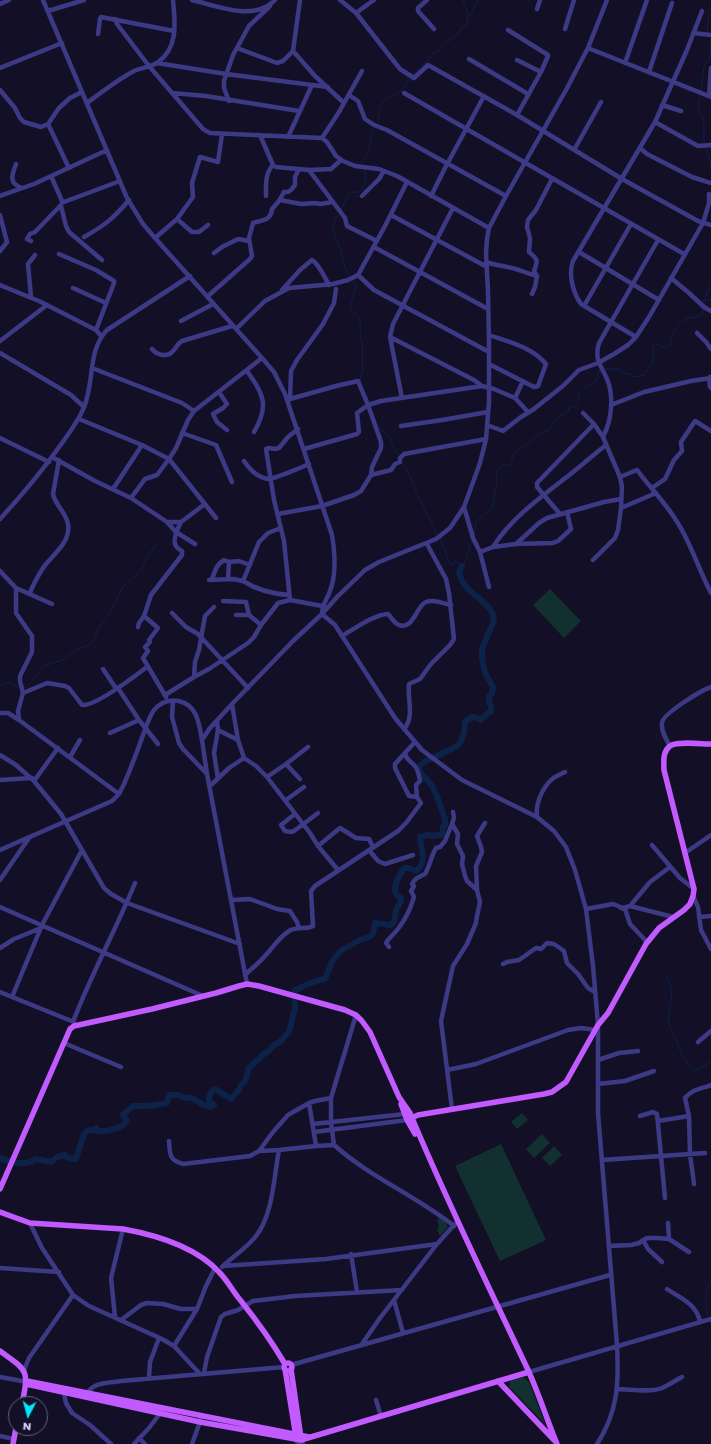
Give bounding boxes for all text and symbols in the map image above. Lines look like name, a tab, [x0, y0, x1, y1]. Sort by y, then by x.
north arrow	[8, 1396, 48, 1436]
text: N	[22, 1419, 32, 1435]

